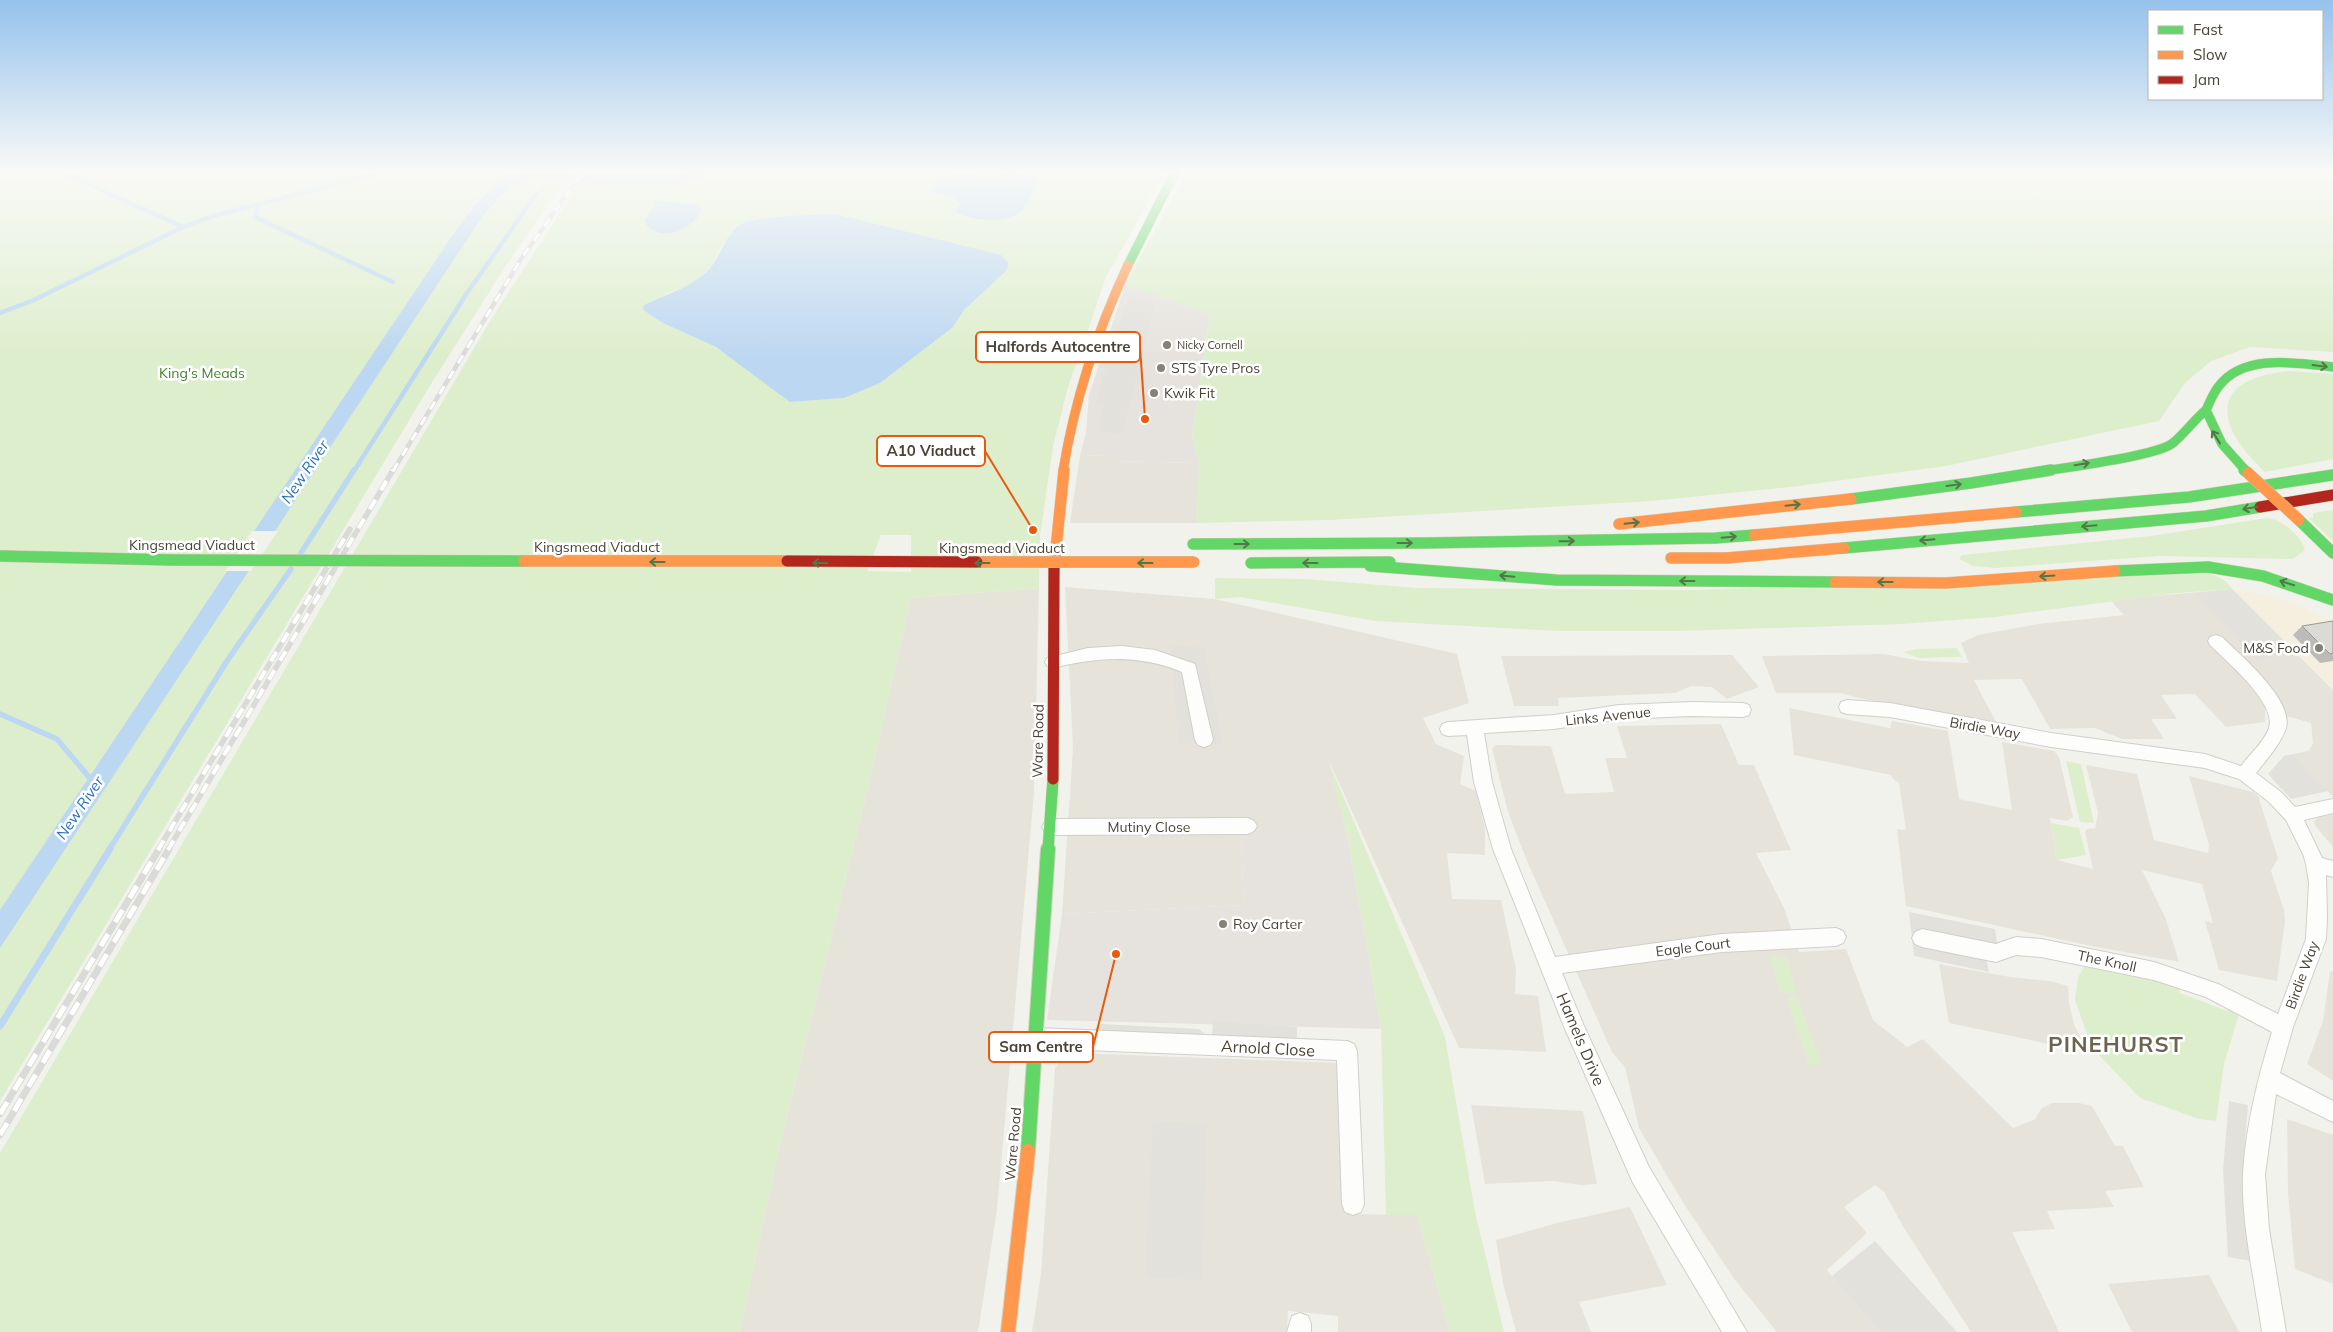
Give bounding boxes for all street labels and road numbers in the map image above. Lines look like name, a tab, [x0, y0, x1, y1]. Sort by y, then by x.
street label: Kingsmead Viaduct	[129, 536, 255, 554]
street label: Kingsmead Viaduct	[534, 538, 660, 556]
street label: Kingsmead Viaduct	[939, 539, 1065, 557]
street label: Links Avenue	[1564, 703, 1652, 729]
street label: Ware Road	[1028, 704, 1048, 778]
street label: Birdie Way	[1948, 713, 2022, 743]
street label: Mutiny Close	[1107, 818, 1191, 836]
street label: Eagle Court	[1655, 933, 1731, 961]
street label: Birdie Way	[2281, 938, 2323, 1012]
street label: The Knoll	[2076, 946, 2138, 976]
street label: Hamels Drive	[1552, 989, 1610, 1089]
street label: Arnold Close	[1220, 1036, 1316, 1060]
street label: Ware Road	[1001, 1106, 1025, 1182]

